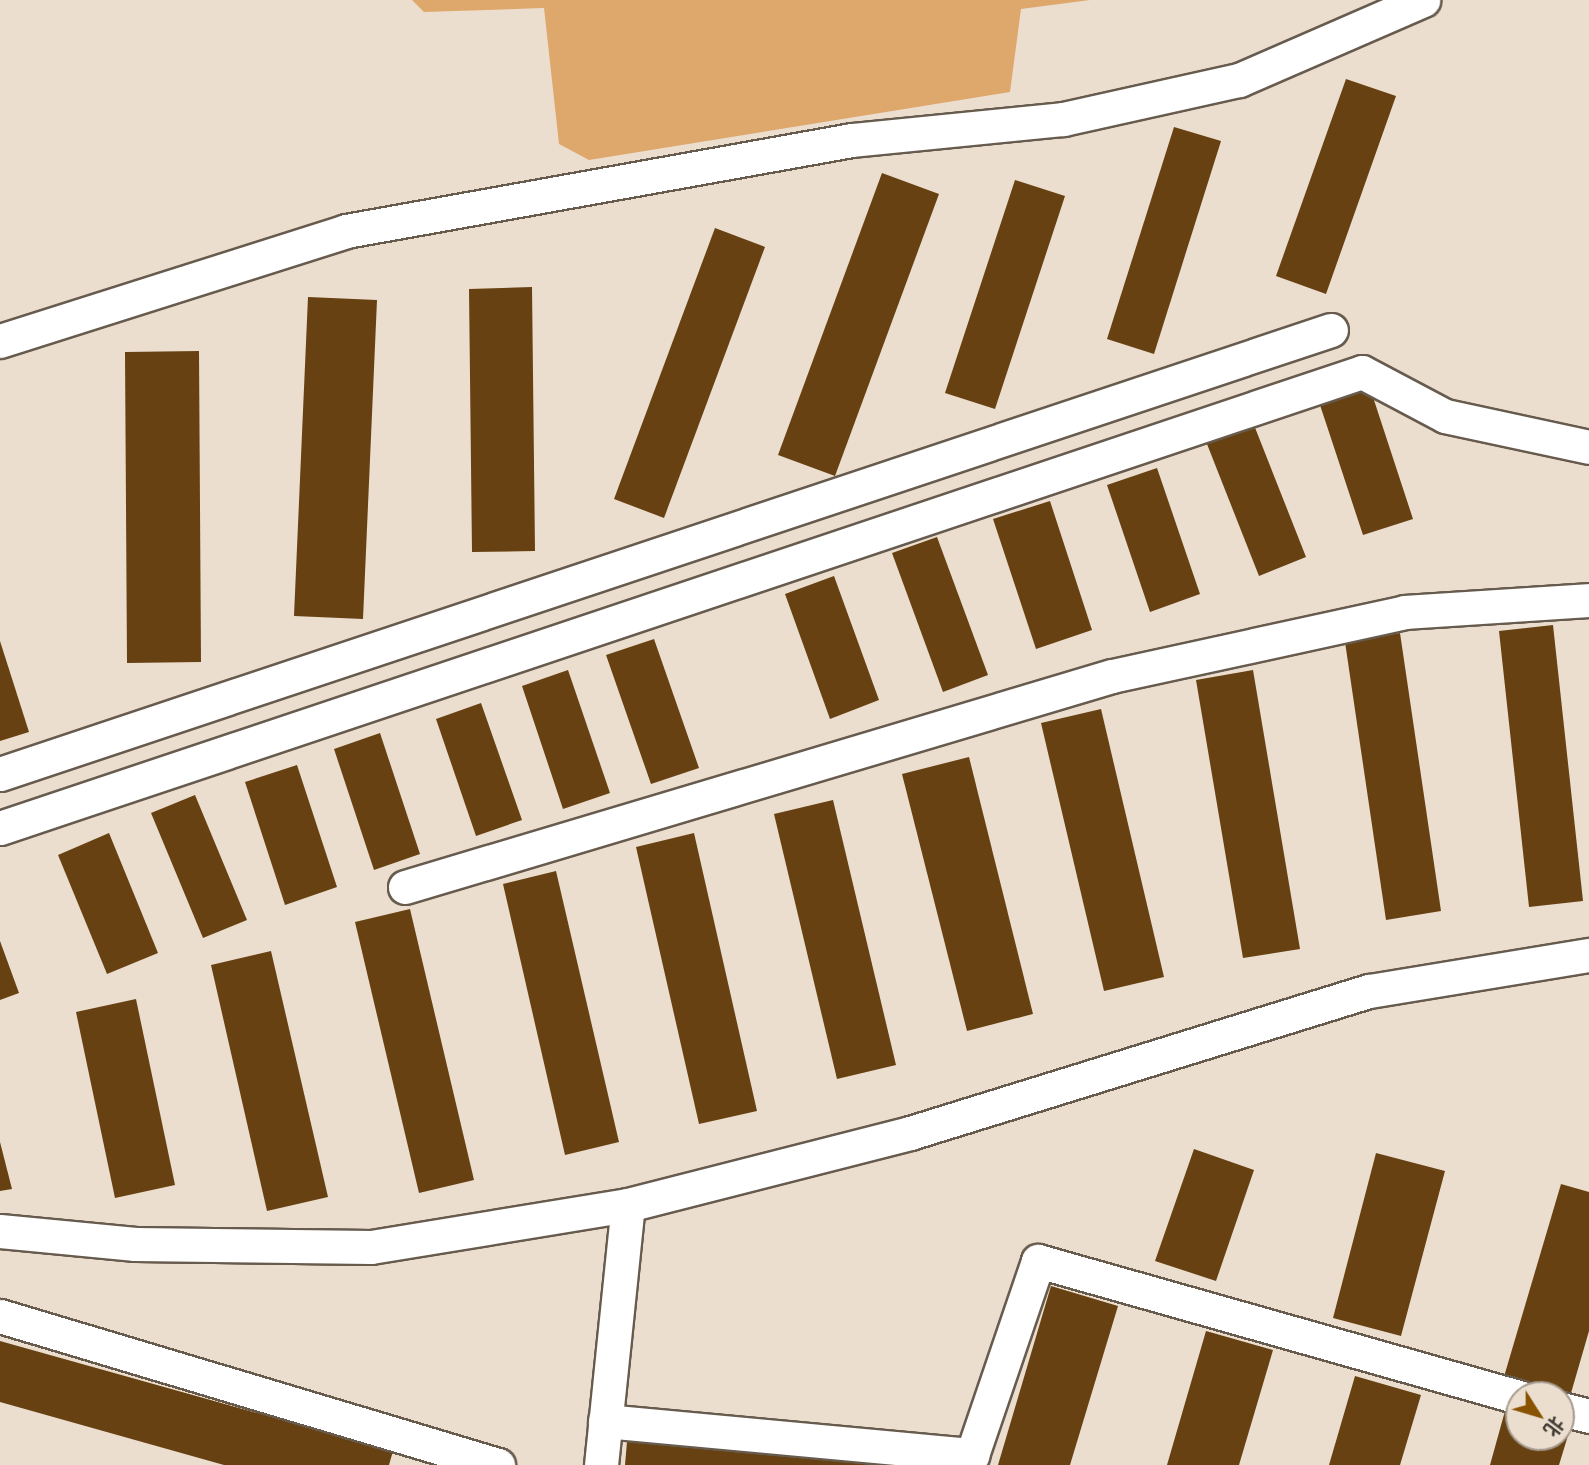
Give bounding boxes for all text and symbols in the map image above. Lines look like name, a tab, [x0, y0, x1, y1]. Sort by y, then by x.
north arrow	[1505, 1381, 1575, 1451]
text: 北	[1539, 1412, 1571, 1443]

